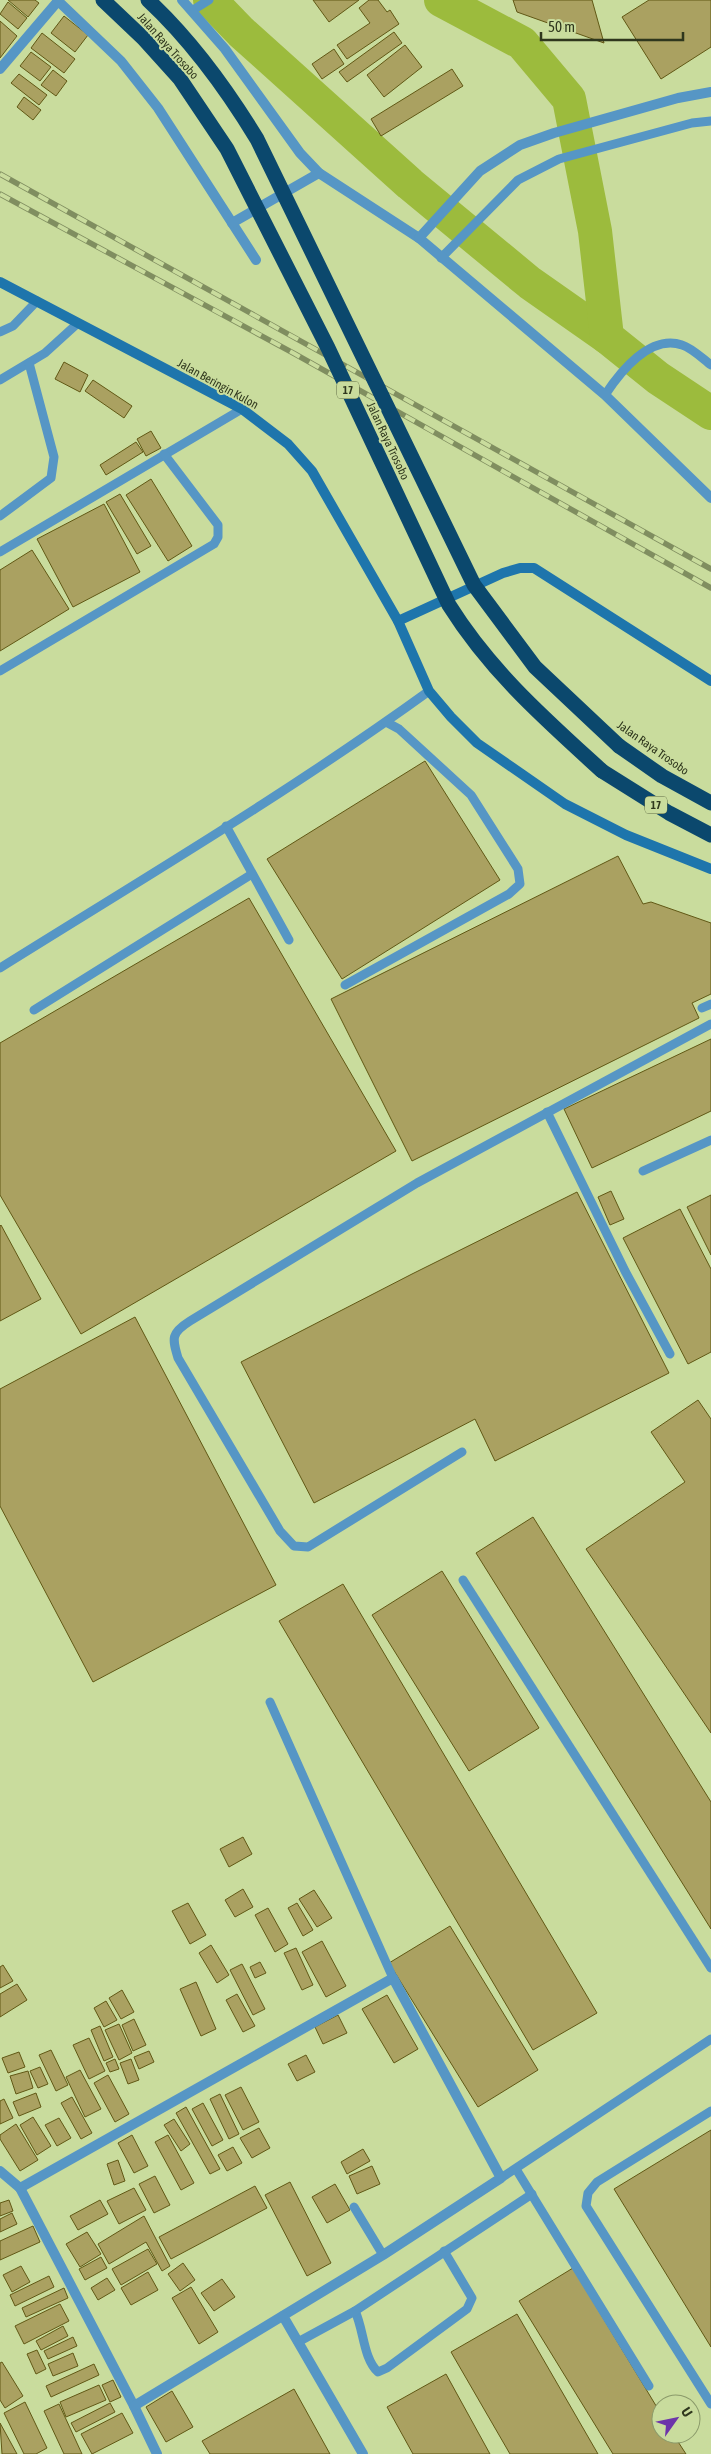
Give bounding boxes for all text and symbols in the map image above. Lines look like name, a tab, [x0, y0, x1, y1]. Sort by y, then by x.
street label: Jalan Raya Trosobo	[135, 10, 202, 82]
scale bar	[541, 10, 684, 42]
text: 50 m	[548, 18, 575, 35]
street label: Jalan Beringin Kulon	[175, 356, 261, 412]
road number: 17	[337, 382, 359, 398]
street label: Jalan Raya Trosobo	[364, 400, 412, 482]
street label: Jalan Raya Trosobo	[614, 718, 692, 778]
road number: 17	[645, 796, 667, 814]
north arrow	[651, 2394, 701, 2444]
text: U	[678, 2404, 696, 2420]

